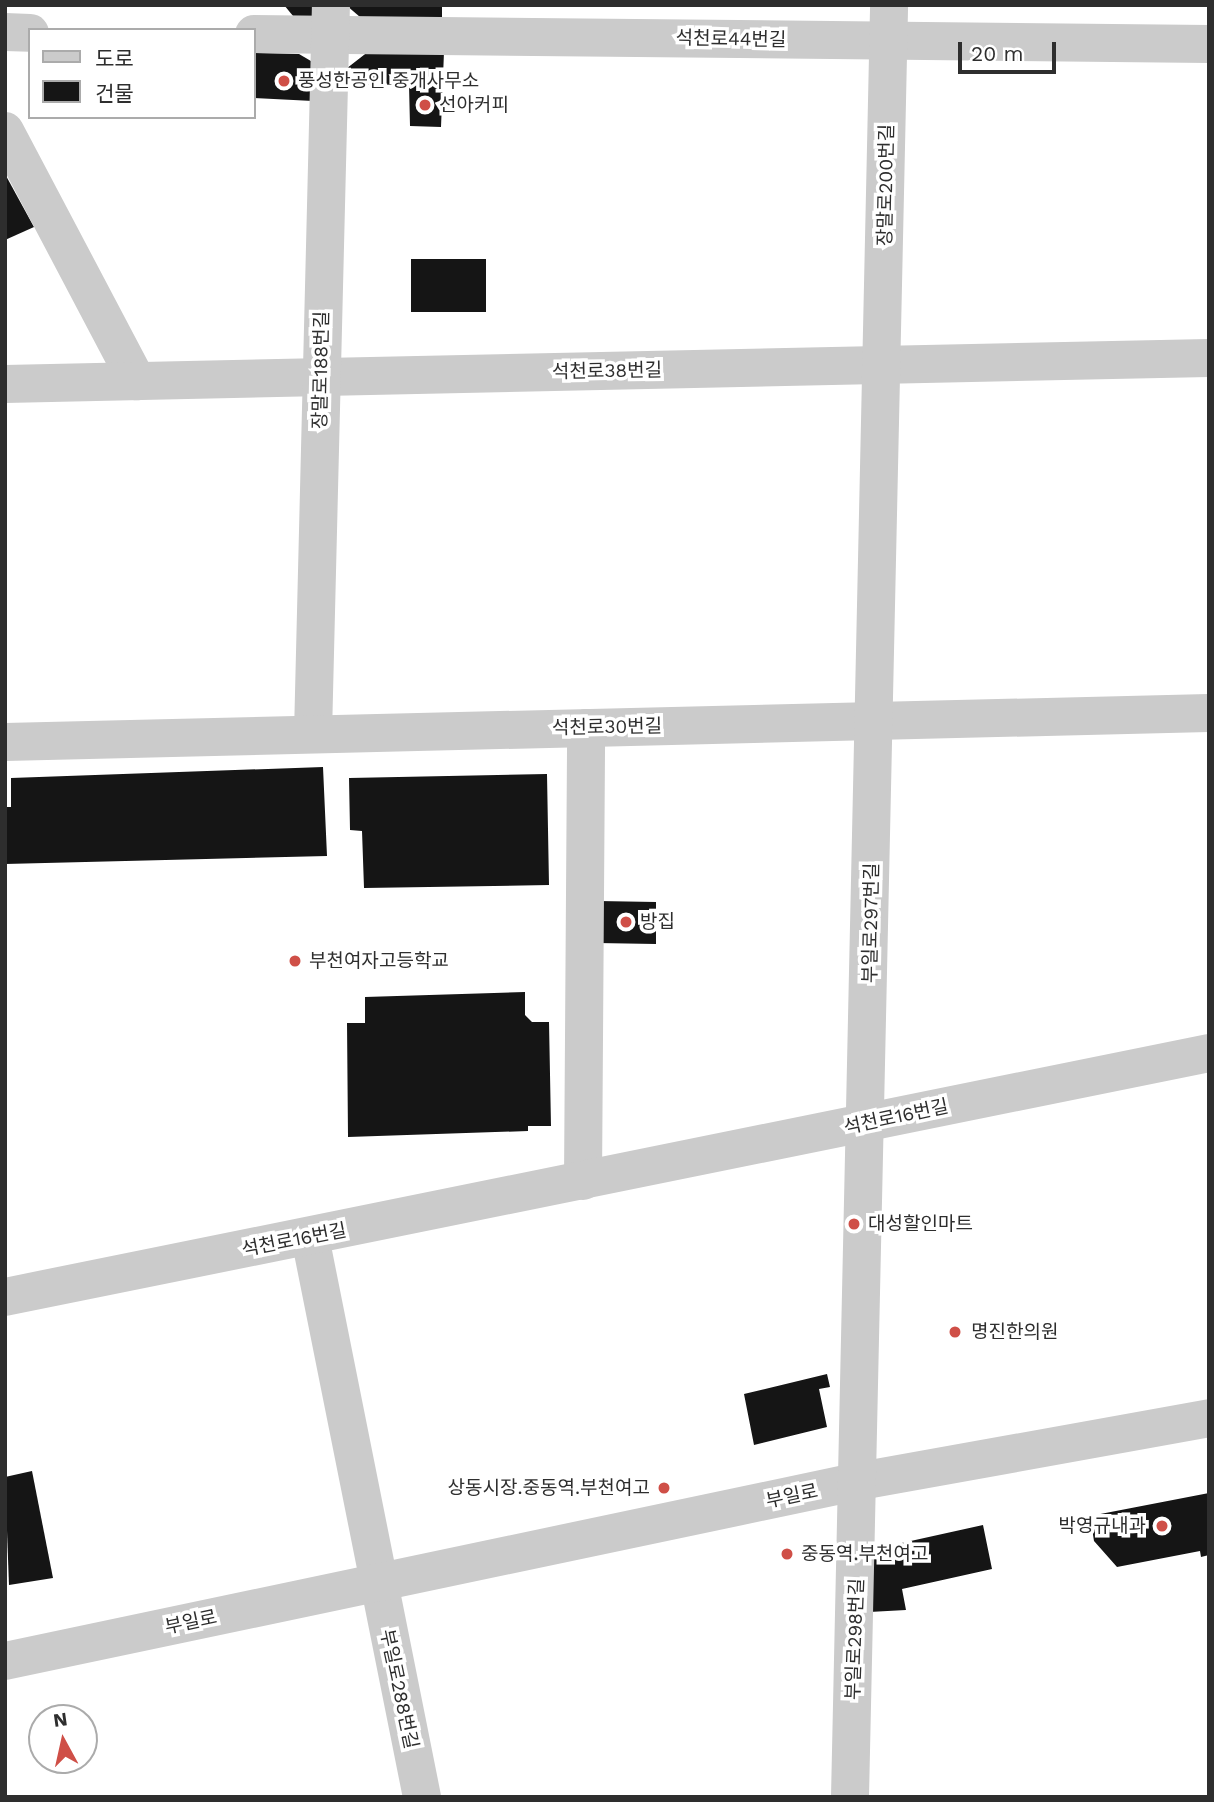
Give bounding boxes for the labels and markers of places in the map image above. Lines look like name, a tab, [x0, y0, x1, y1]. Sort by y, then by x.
place label: 풍성한공인 중개사무소	[298, 70, 479, 92]
marker: 풍성한공인 중개사무소	[276, 73, 292, 89]
place label: 선아커피	[439, 94, 509, 116]
marker: 선아커피	[417, 97, 433, 113]
place label: 방집	[640, 911, 675, 933]
marker: 방집	[618, 914, 634, 930]
place label: 부천여자고등학교	[309, 950, 449, 972]
marker: 부천여자고등학교	[287, 953, 303, 969]
place label: 대성할인마트	[868, 1213, 973, 1235]
marker: 대성할인마트	[846, 1216, 862, 1232]
place label: 명진한의원	[971, 1321, 1058, 1343]
marker: 명진한의원	[945, 1322, 965, 1342]
place label: 상동시장.중동역.부천여고	[448, 1477, 650, 1499]
marker: 상동시장.중동역.부천여고	[656, 1480, 672, 1496]
place label: 박영규내과	[1059, 1515, 1146, 1537]
marker: 박영규내과	[1152, 1516, 1172, 1536]
place label: 중동역.부천여고	[801, 1543, 928, 1565]
marker: 중동역.부천여고	[779, 1546, 795, 1562]

